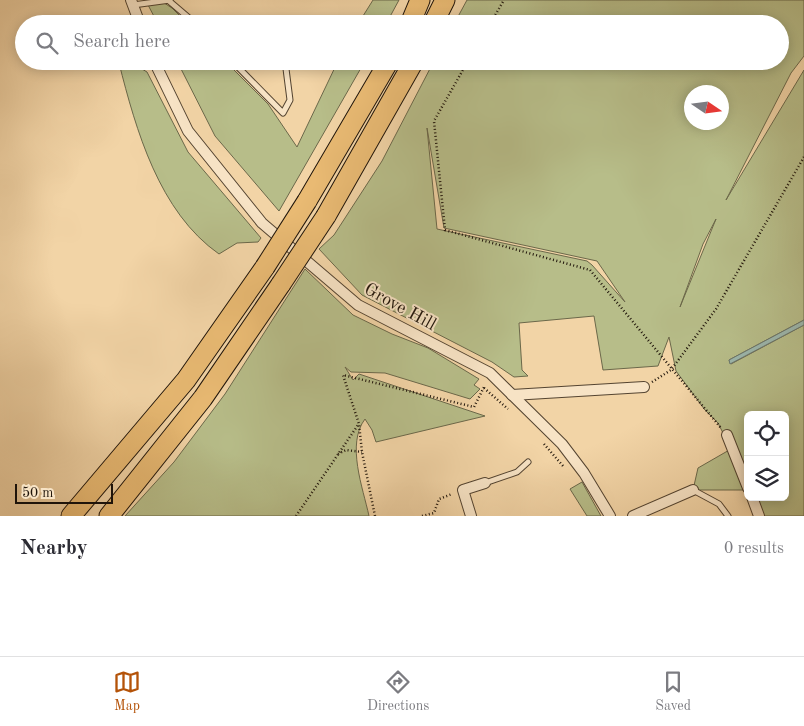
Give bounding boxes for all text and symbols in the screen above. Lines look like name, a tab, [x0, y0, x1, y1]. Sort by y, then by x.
search box	[15, 15, 789, 70]
icon: search	[33, 29, 61, 57]
text: Search here	[73, 33, 170, 52]
north arrow	[684, 85, 729, 130]
street label: Grove Hill	[361, 280, 439, 334]
map controls	[744, 411, 789, 501]
button: locate	[744, 411, 789, 456]
button: layers	[744, 456, 789, 501]
scale bar	[15, 481, 112, 504]
text: 50 m	[22, 486, 53, 500]
text: Nearby	[20, 538, 88, 559]
text: 0 results	[724, 541, 784, 557]
tab: Map	[113, 668, 141, 715]
tab: Directions	[367, 668, 429, 715]
tab: Saved	[655, 668, 691, 715]

